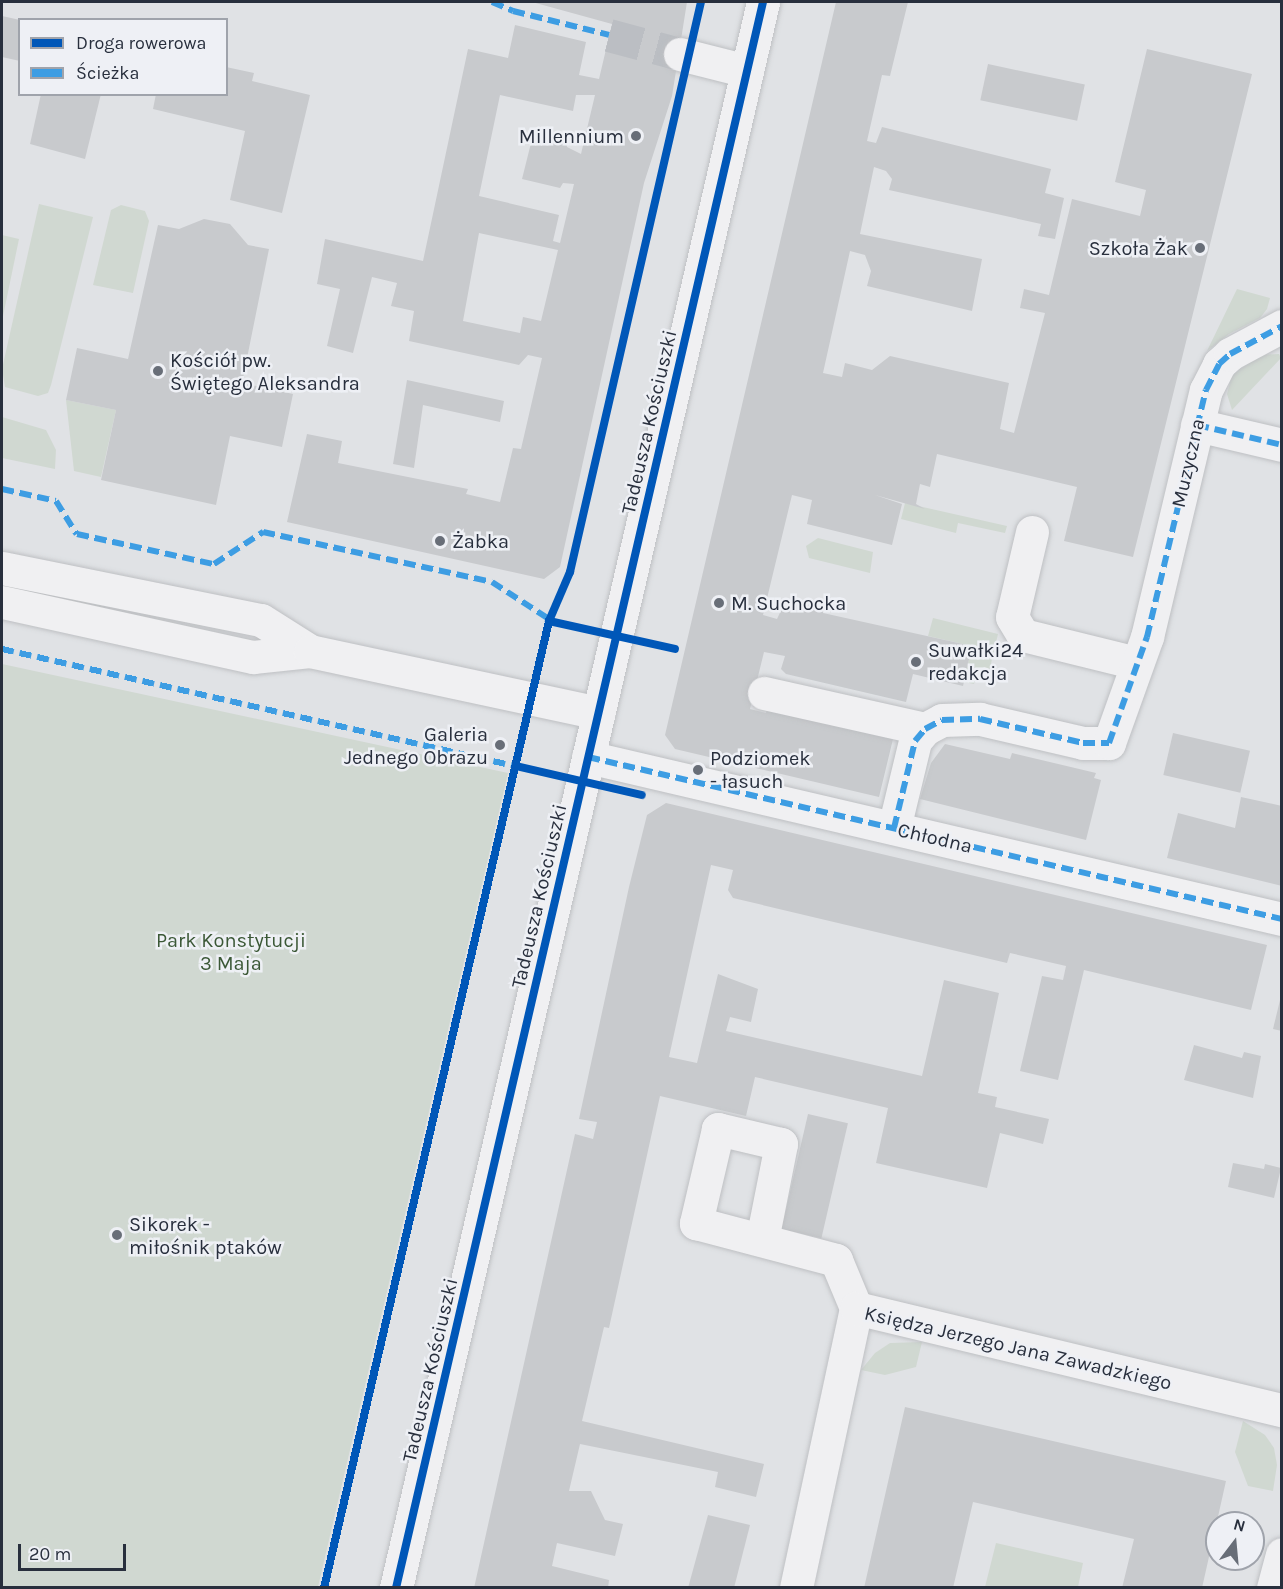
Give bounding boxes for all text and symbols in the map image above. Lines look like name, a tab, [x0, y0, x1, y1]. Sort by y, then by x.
legend	[18, 18, 228, 96]
text: Droga rowerowa	[76, 32, 207, 54]
text: Ścieżka	[76, 62, 139, 84]
place label: Millennium	[519, 124, 624, 148]
marker: Millennium	[629, 129, 643, 143]
place label: Szkoła Żak	[1089, 236, 1188, 260]
marker: Szkoła Żak	[1193, 241, 1207, 255]
street label: Tadeusza Kościuszki	[616, 327, 682, 517]
place label: Kościół pw. Świętego Aleksandra	[170, 348, 360, 395]
marker: Kościół pw. Świętego Aleksandra	[151, 364, 165, 378]
street label: Muzyczna	[1166, 416, 1210, 510]
place label: Żabka	[452, 529, 509, 553]
marker: Żabka	[433, 534, 447, 548]
place label: M. Suchocka	[731, 591, 846, 615]
marker: M. Suchocka	[712, 596, 726, 610]
place label: Suwałki24 redakcja	[928, 638, 1023, 685]
marker: Suwałki24 redakcja	[909, 655, 923, 669]
place label: Galeria Jednego Obrazu	[344, 722, 488, 769]
marker: Galeria Jednego Obrazu	[493, 738, 507, 752]
place label: Podziomek - łasuch	[710, 746, 810, 793]
marker: Podziomek - łasuch	[691, 763, 705, 777]
street label: Tadeusza Kościuszki	[506, 801, 572, 991]
street label: Chłodna	[895, 818, 975, 858]
park label: Park Konstytucji 3 Maja	[156, 928, 306, 975]
place label: Sikorek - miłośnik ptaków	[129, 1212, 282, 1259]
marker: Sikorek - miłośnik ptaków	[110, 1228, 124, 1242]
street label: Tadeusza Kościuszki	[397, 1275, 463, 1465]
street label: Księdza Jerzego Jana Zawadzkiego	[862, 1301, 1174, 1395]
north arrow	[1205, 1511, 1265, 1571]
text: N	[1231, 1514, 1248, 1536]
scale bar	[21, 1532, 129, 1570]
text: 20 m	[29, 1543, 71, 1565]

